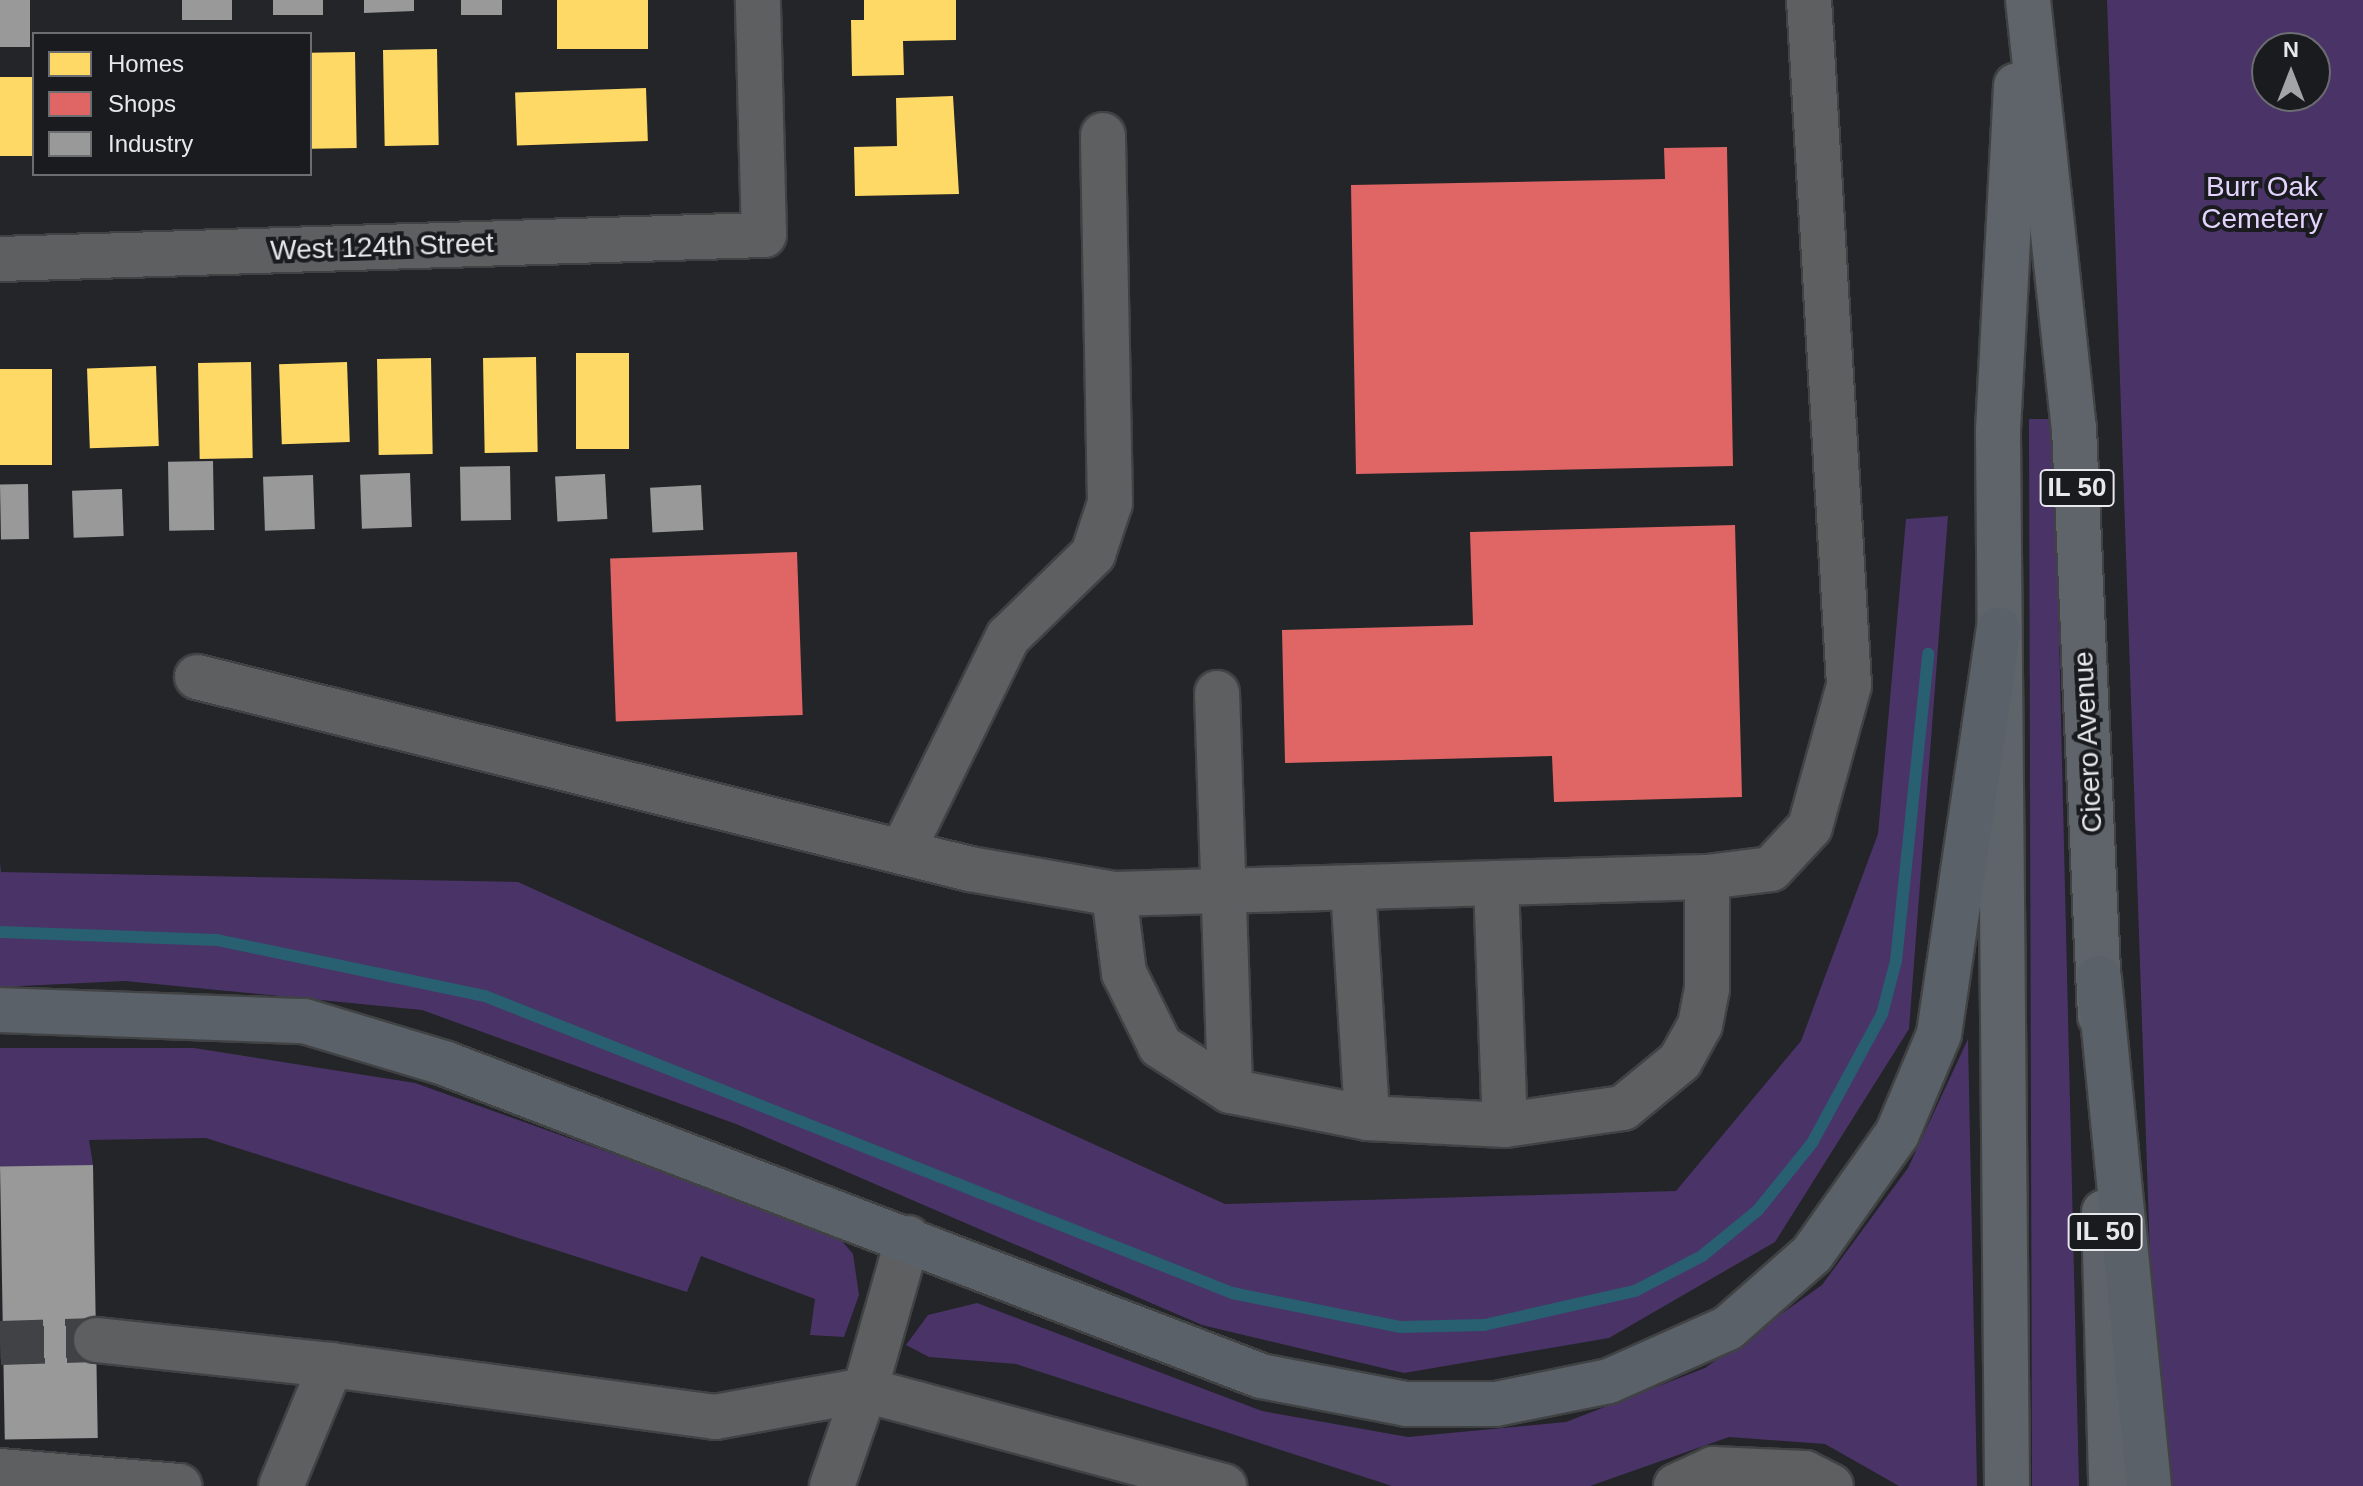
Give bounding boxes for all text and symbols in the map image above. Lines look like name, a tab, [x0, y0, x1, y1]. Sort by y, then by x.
legend	[32, 32, 312, 176]
north arrow	[2251, 32, 2331, 112]
text: N	[2283, 37, 2299, 62]
text: Homes	[108, 50, 184, 77]
text: Shops	[108, 90, 176, 117]
text: Industry	[108, 130, 193, 157]
park label: Burr Oak Cemetery	[2201, 170, 2323, 236]
street label: West 124th Street	[270, 226, 494, 268]
road number: IL 50	[2039, 466, 2115, 510]
street label: Cicero Avenue	[2066, 650, 2110, 834]
road number: IL 50	[2067, 1210, 2143, 1254]

